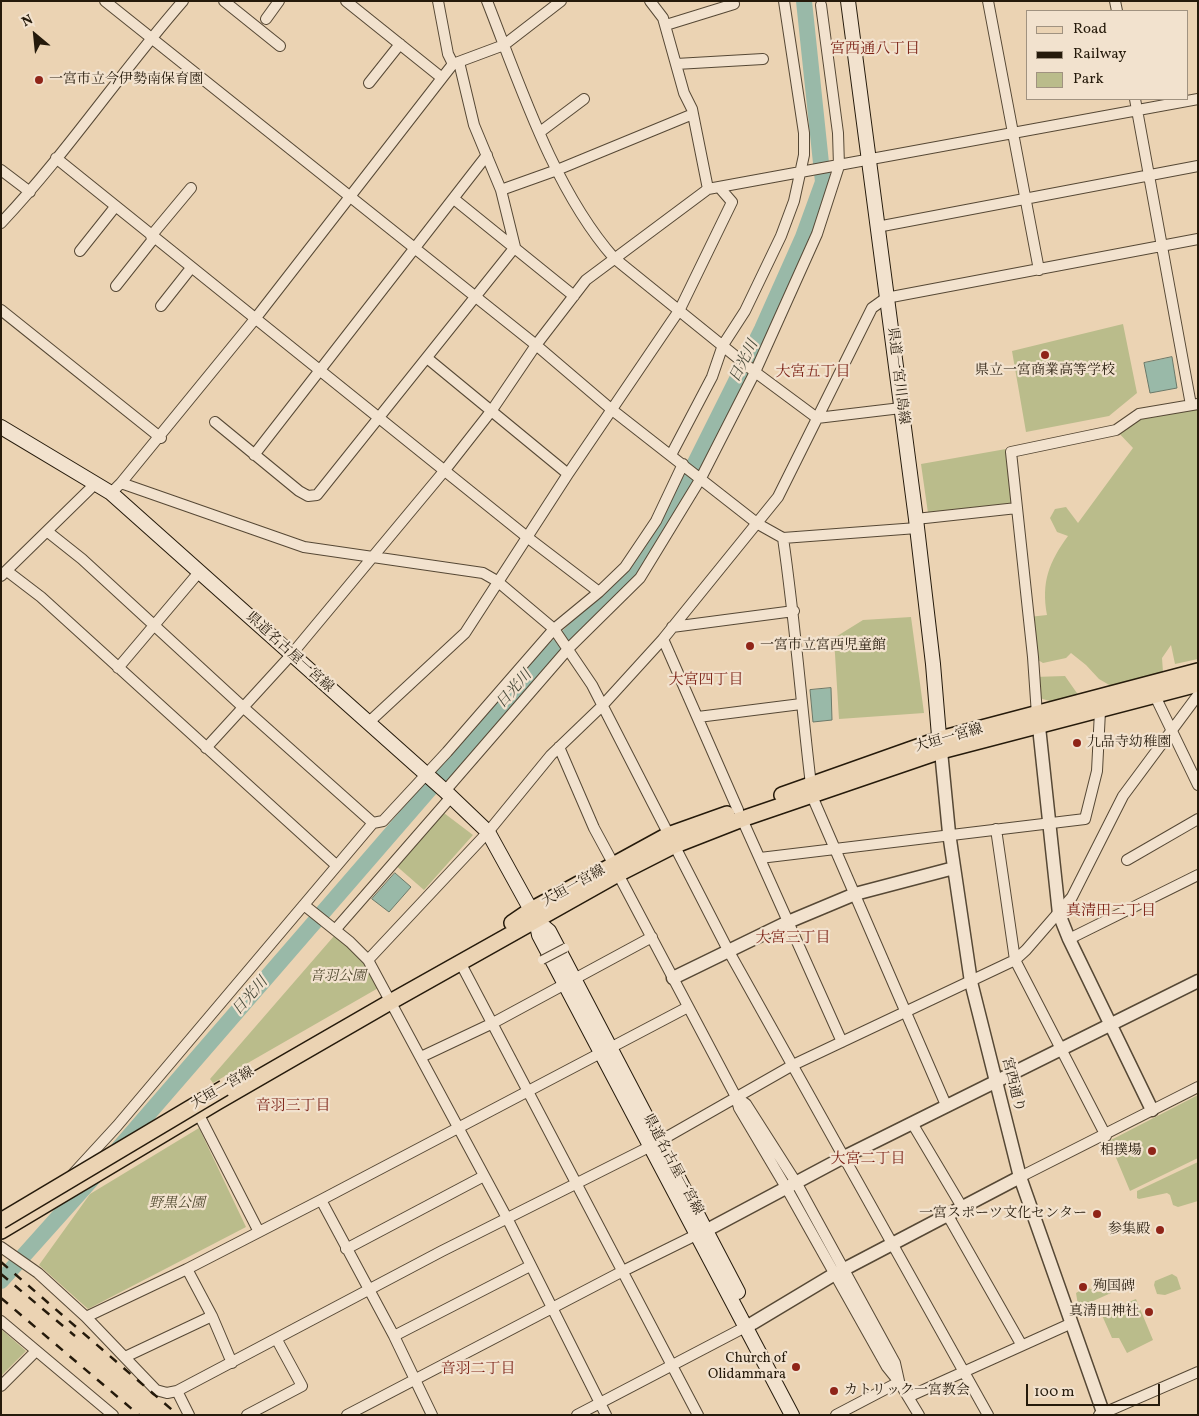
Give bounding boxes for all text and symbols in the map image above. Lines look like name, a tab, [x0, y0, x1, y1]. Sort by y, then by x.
north arrow	[10, 10, 60, 60]
legend	[1026, 10, 1189, 100]
text: N	[19, 11, 37, 32]
text: Road	[1073, 19, 1107, 40]
district label: 宮西通八丁目	[830, 41, 920, 59]
text: Railway	[1073, 44, 1126, 65]
text: Park	[1073, 69, 1104, 90]
place label: 一宮市立今伊勢南保育園	[49, 72, 203, 88]
marker: 一宮市立今伊勢南保育園	[33, 74, 45, 86]
street label: 県道一宮川島線	[883, 326, 911, 426]
water label: 日光川	[727, 338, 763, 386]
marker: 県立一宮商業高等学校	[1039, 349, 1051, 361]
place label: 県立一宮商業高等学校	[975, 363, 1115, 379]
district label: 大宮五丁目	[776, 364, 850, 382]
street label: 県道名古屋一宮線	[242, 609, 336, 697]
place label: 一宮市立宮西児童館	[760, 638, 886, 654]
marker: 一宮市立宮西児童館	[744, 640, 756, 652]
water label: 日光川	[493, 667, 537, 713]
district label: 大宮四丁目	[669, 672, 743, 690]
street label: 大垣一宮線	[913, 721, 985, 757]
place label: 九品寺幼稚園	[1087, 735, 1171, 751]
marker: 九品寺幼稚園	[1071, 737, 1083, 749]
street label: 大垣一宮線	[539, 863, 609, 911]
district label: 真清田二丁目	[1066, 903, 1156, 921]
district label: 大宮三丁目	[756, 930, 830, 948]
park label: 音羽公園	[310, 969, 366, 985]
water label: 日光川	[229, 974, 273, 1020]
street label: 宮西通り	[997, 1056, 1027, 1114]
street label: 大垣一宮線	[188, 1064, 258, 1114]
district label: 音羽三丁目	[256, 1098, 330, 1116]
street label: 県道名古屋一宮線	[638, 1112, 706, 1218]
place label: 相撲場	[1100, 1143, 1142, 1159]
marker: 相撲場	[1146, 1145, 1158, 1157]
district label: 大宮二丁目	[831, 1151, 905, 1169]
park label: 野黒公園	[149, 1196, 205, 1212]
place label: 一宮スポーツ文化センター	[919, 1206, 1087, 1222]
marker: 一宮スポーツ文化センター	[1091, 1208, 1103, 1220]
place label: 参集殿	[1108, 1222, 1150, 1238]
marker: 参集殿	[1154, 1224, 1166, 1236]
place label: 殉国碑	[1093, 1279, 1135, 1295]
marker: 殉国碑	[1077, 1281, 1089, 1293]
place label: 真清田神社	[1069, 1304, 1139, 1320]
marker: 真清田神社	[1143, 1306, 1155, 1318]
place label: Church of Olidammara	[708, 1351, 786, 1384]
district label: 音羽二丁目	[441, 1361, 515, 1379]
marker: Church of Olidammara	[790, 1361, 802, 1373]
scale bar	[1029, 1374, 1163, 1406]
text: 100 m	[1034, 1382, 1074, 1403]
place label: カトリック一宮教会	[844, 1383, 970, 1399]
marker: カトリック一宮教会	[828, 1385, 840, 1397]

